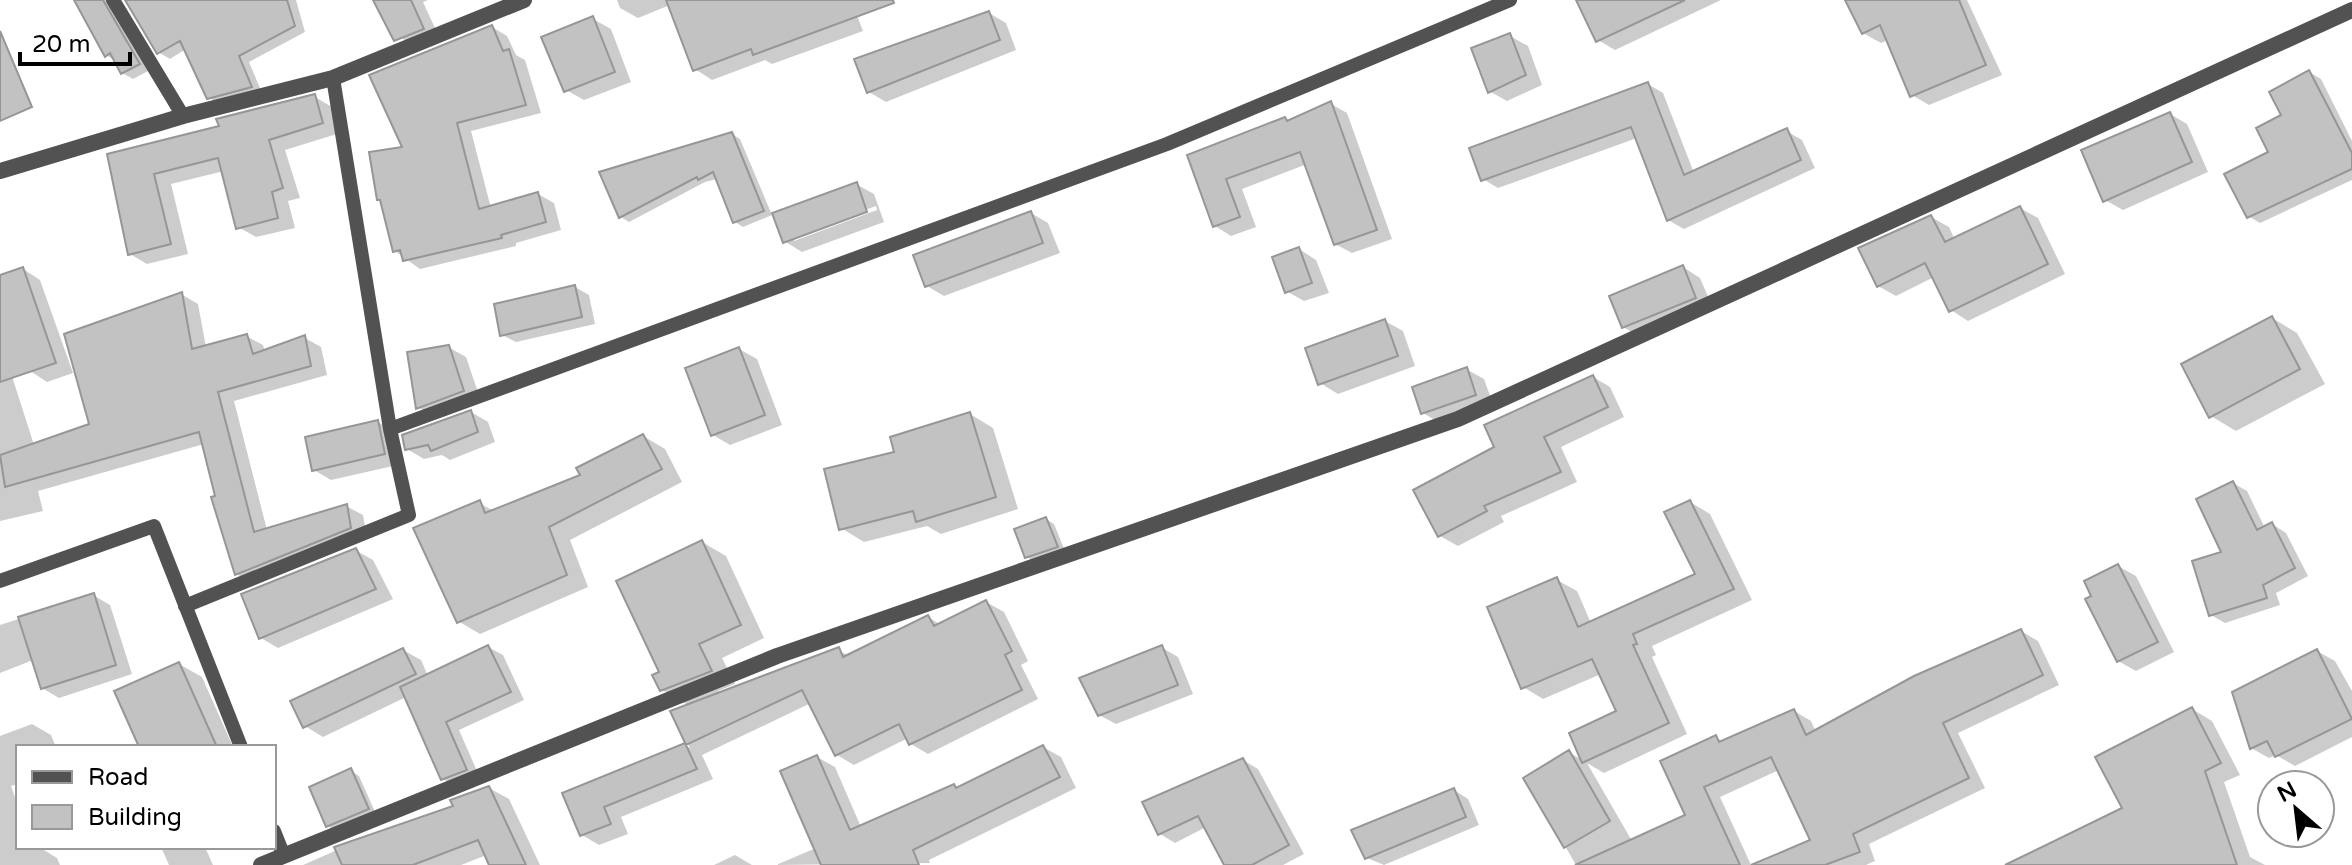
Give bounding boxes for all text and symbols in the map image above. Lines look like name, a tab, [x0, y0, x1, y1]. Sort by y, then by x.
scale bar	[20, 16, 130, 66]
text: 20 m	[32, 30, 90, 59]
legend	[16, 745, 276, 849]
text: Road	[88, 763, 148, 792]
north arrow	[2256, 769, 2336, 849]
text: N	[2273, 777, 2301, 808]
text: Building	[88, 803, 182, 832]

